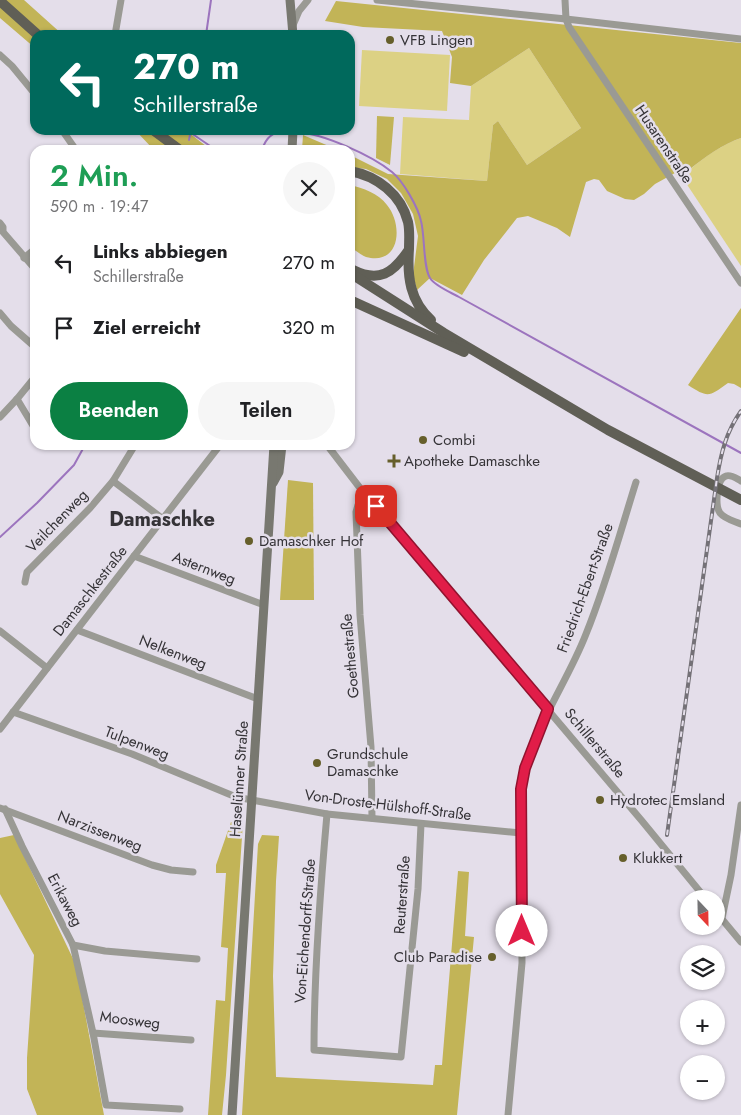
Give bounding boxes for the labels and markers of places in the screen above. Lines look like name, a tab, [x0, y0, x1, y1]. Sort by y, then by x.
place label: VFB Lingen	[400, 29, 473, 51]
marker: VFB Lingen	[384, 34, 396, 46]
place label: Combi	[433, 429, 476, 451]
marker: Combi	[417, 434, 429, 446]
place label: Apotheke Damaschke	[404, 450, 540, 472]
marker: Apotheke Damaschke	[388, 455, 400, 467]
pin	[355, 485, 397, 527]
place label: Damaschker Hof	[259, 530, 364, 552]
marker: Damaschker Hof	[243, 535, 255, 547]
place label: Grundschule Damaschke	[327, 743, 408, 782]
marker: Grundschule Damaschke	[311, 757, 323, 769]
place label: Hydrotec Emsland	[610, 789, 725, 811]
marker: Hydrotec Emsland	[594, 794, 606, 806]
place label: Klukkert	[633, 847, 683, 869]
marker: Klukkert	[617, 852, 629, 864]
place label: Club Paradise	[394, 946, 482, 968]
marker: Club Paradise	[486, 951, 498, 963]

